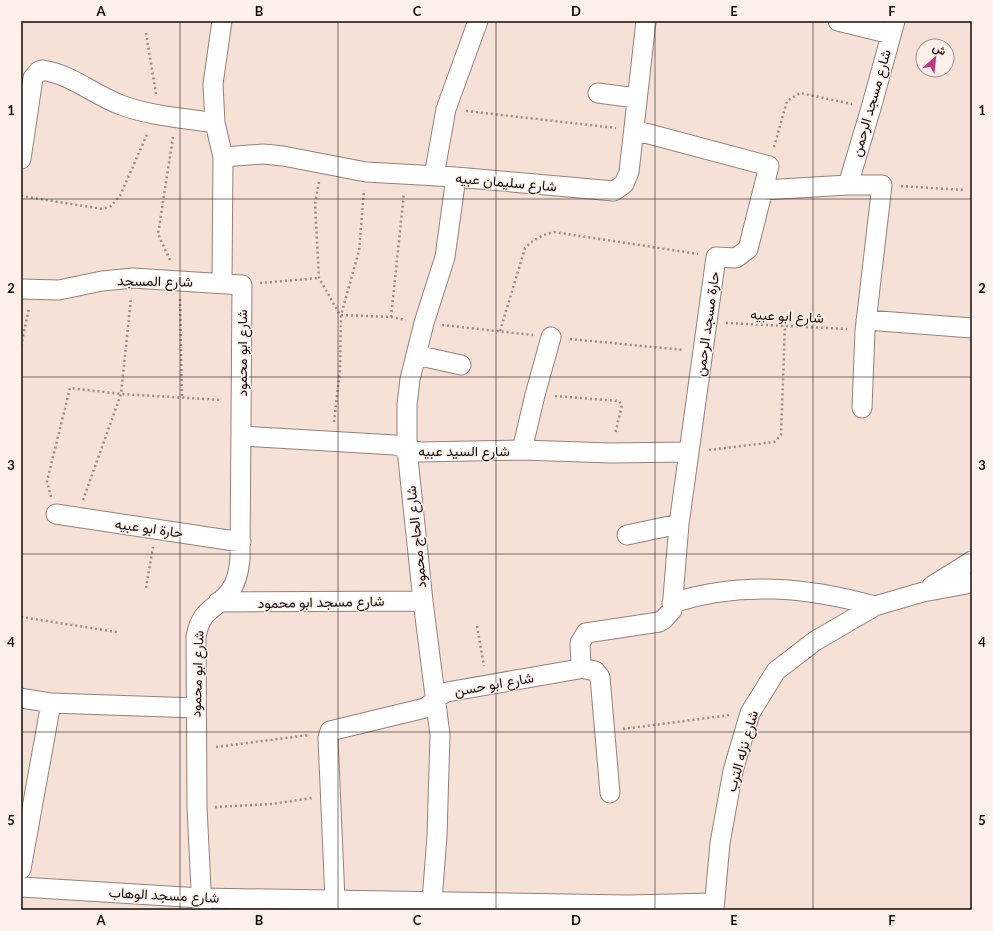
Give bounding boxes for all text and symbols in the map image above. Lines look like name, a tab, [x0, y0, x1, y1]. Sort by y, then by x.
text: A	[95, 3, 106, 19]
text: B	[255, 3, 264, 19]
text: C	[413, 3, 422, 19]
text: D	[571, 3, 581, 19]
text: E	[730, 3, 738, 19]
text: F	[888, 3, 896, 19]
north arrow	[915, 38, 955, 78]
text: ش	[930, 40, 949, 58]
street label: شارع مسجد الرحمن	[847, 47, 897, 159]
text: 1	[7, 102, 15, 118]
text: 1	[978, 102, 986, 118]
street label: شارع سليمان عبيه	[454, 169, 557, 197]
street label: حارة مسجد الرحمن	[691, 270, 723, 378]
street label: شارع المسجد	[117, 271, 193, 293]
text: 2	[7, 280, 15, 296]
text: 2	[978, 280, 986, 296]
street label: شارع ابو عبيه	[750, 305, 824, 329]
street label: شارع ابو محمود	[233, 310, 253, 396]
street label: شارع السيد عبيه	[418, 442, 510, 462]
text: 3	[7, 457, 15, 473]
text: 3	[978, 457, 986, 473]
street label: شارع الحاج محمود	[402, 485, 432, 589]
street label: حارة ابو عبيه	[114, 514, 184, 542]
street label: شارع مسجد ابو محمود	[257, 592, 385, 614]
street label: شارع ابو محمود	[186, 630, 210, 718]
text: 4	[7, 634, 15, 650]
text: 4	[978, 634, 986, 650]
street label: شارع ابو حسن	[453, 668, 535, 702]
street label: شارع نزله الترب	[722, 708, 764, 794]
text: 5	[7, 812, 15, 828]
text: 5	[978, 812, 986, 828]
street label: شارع مسجد الوهاب	[108, 883, 220, 909]
text: A	[95, 912, 106, 928]
text: B	[255, 912, 264, 928]
text: C	[413, 912, 422, 928]
text: D	[571, 912, 581, 928]
text: E	[730, 912, 738, 928]
text: F	[888, 912, 896, 928]

